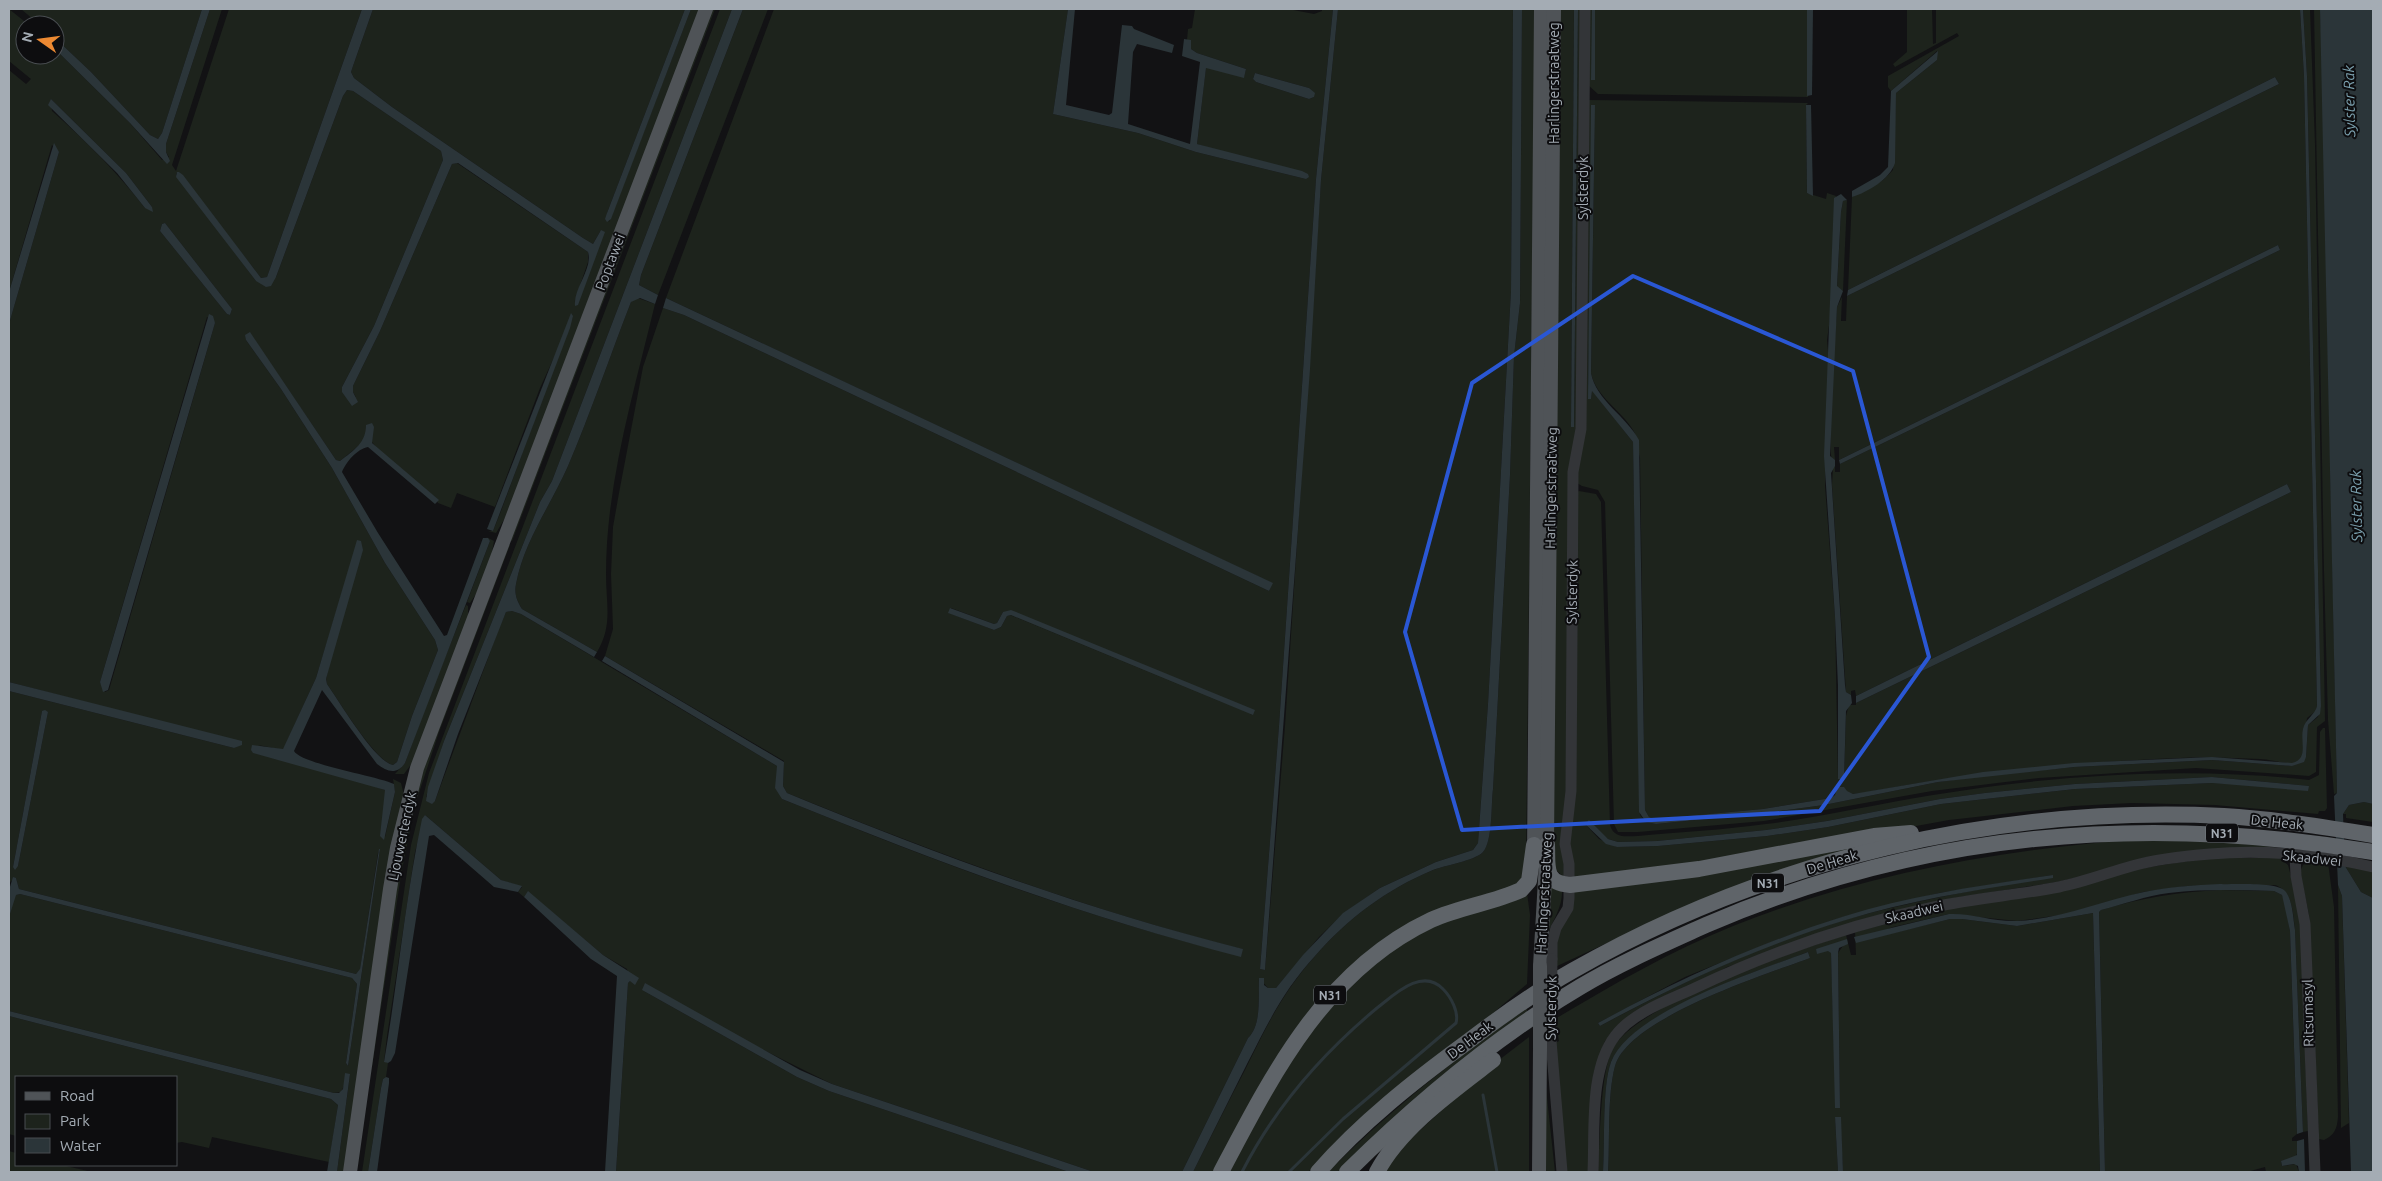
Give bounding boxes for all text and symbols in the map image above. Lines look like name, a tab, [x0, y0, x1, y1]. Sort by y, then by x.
north arrow	[15, 15, 65, 65]
street label: Harlingerstraatweg	[1546, 22, 1562, 144]
text: N	[18, 30, 36, 44]
water label: Sylster Rak	[2340, 64, 2358, 138]
street label: Sylsterdyk	[1575, 156, 1591, 220]
street label: Poptawei	[592, 231, 628, 293]
street label: Harlingerstraatweg	[1542, 427, 1560, 549]
water label: Sylster Rak	[2347, 469, 2365, 543]
street label: Sylsterdyk	[1563, 560, 1581, 624]
street label: Ljouwerterdyk	[385, 790, 419, 882]
street label: De Heak	[2250, 811, 2304, 833]
road number: N31	[2206, 824, 2238, 842]
street label: Harlingerstraatweg	[1533, 832, 1555, 954]
street label: De Heak	[1805, 847, 1859, 877]
street label: Skaadwei	[2282, 847, 2342, 869]
road number: N31	[1752, 874, 1784, 892]
street label: Skaadwei	[1883, 898, 1945, 926]
street label: Sylsterdyk	[1542, 976, 1560, 1040]
street label: Ritsumasyl	[2299, 979, 2317, 1047]
road number: N31	[1314, 986, 1346, 1004]
street label: De Heak	[1444, 1018, 1496, 1062]
legend	[15, 1076, 178, 1166]
text: Road	[60, 1087, 95, 1104]
text: Park	[60, 1112, 90, 1129]
text: Water	[60, 1137, 101, 1154]

